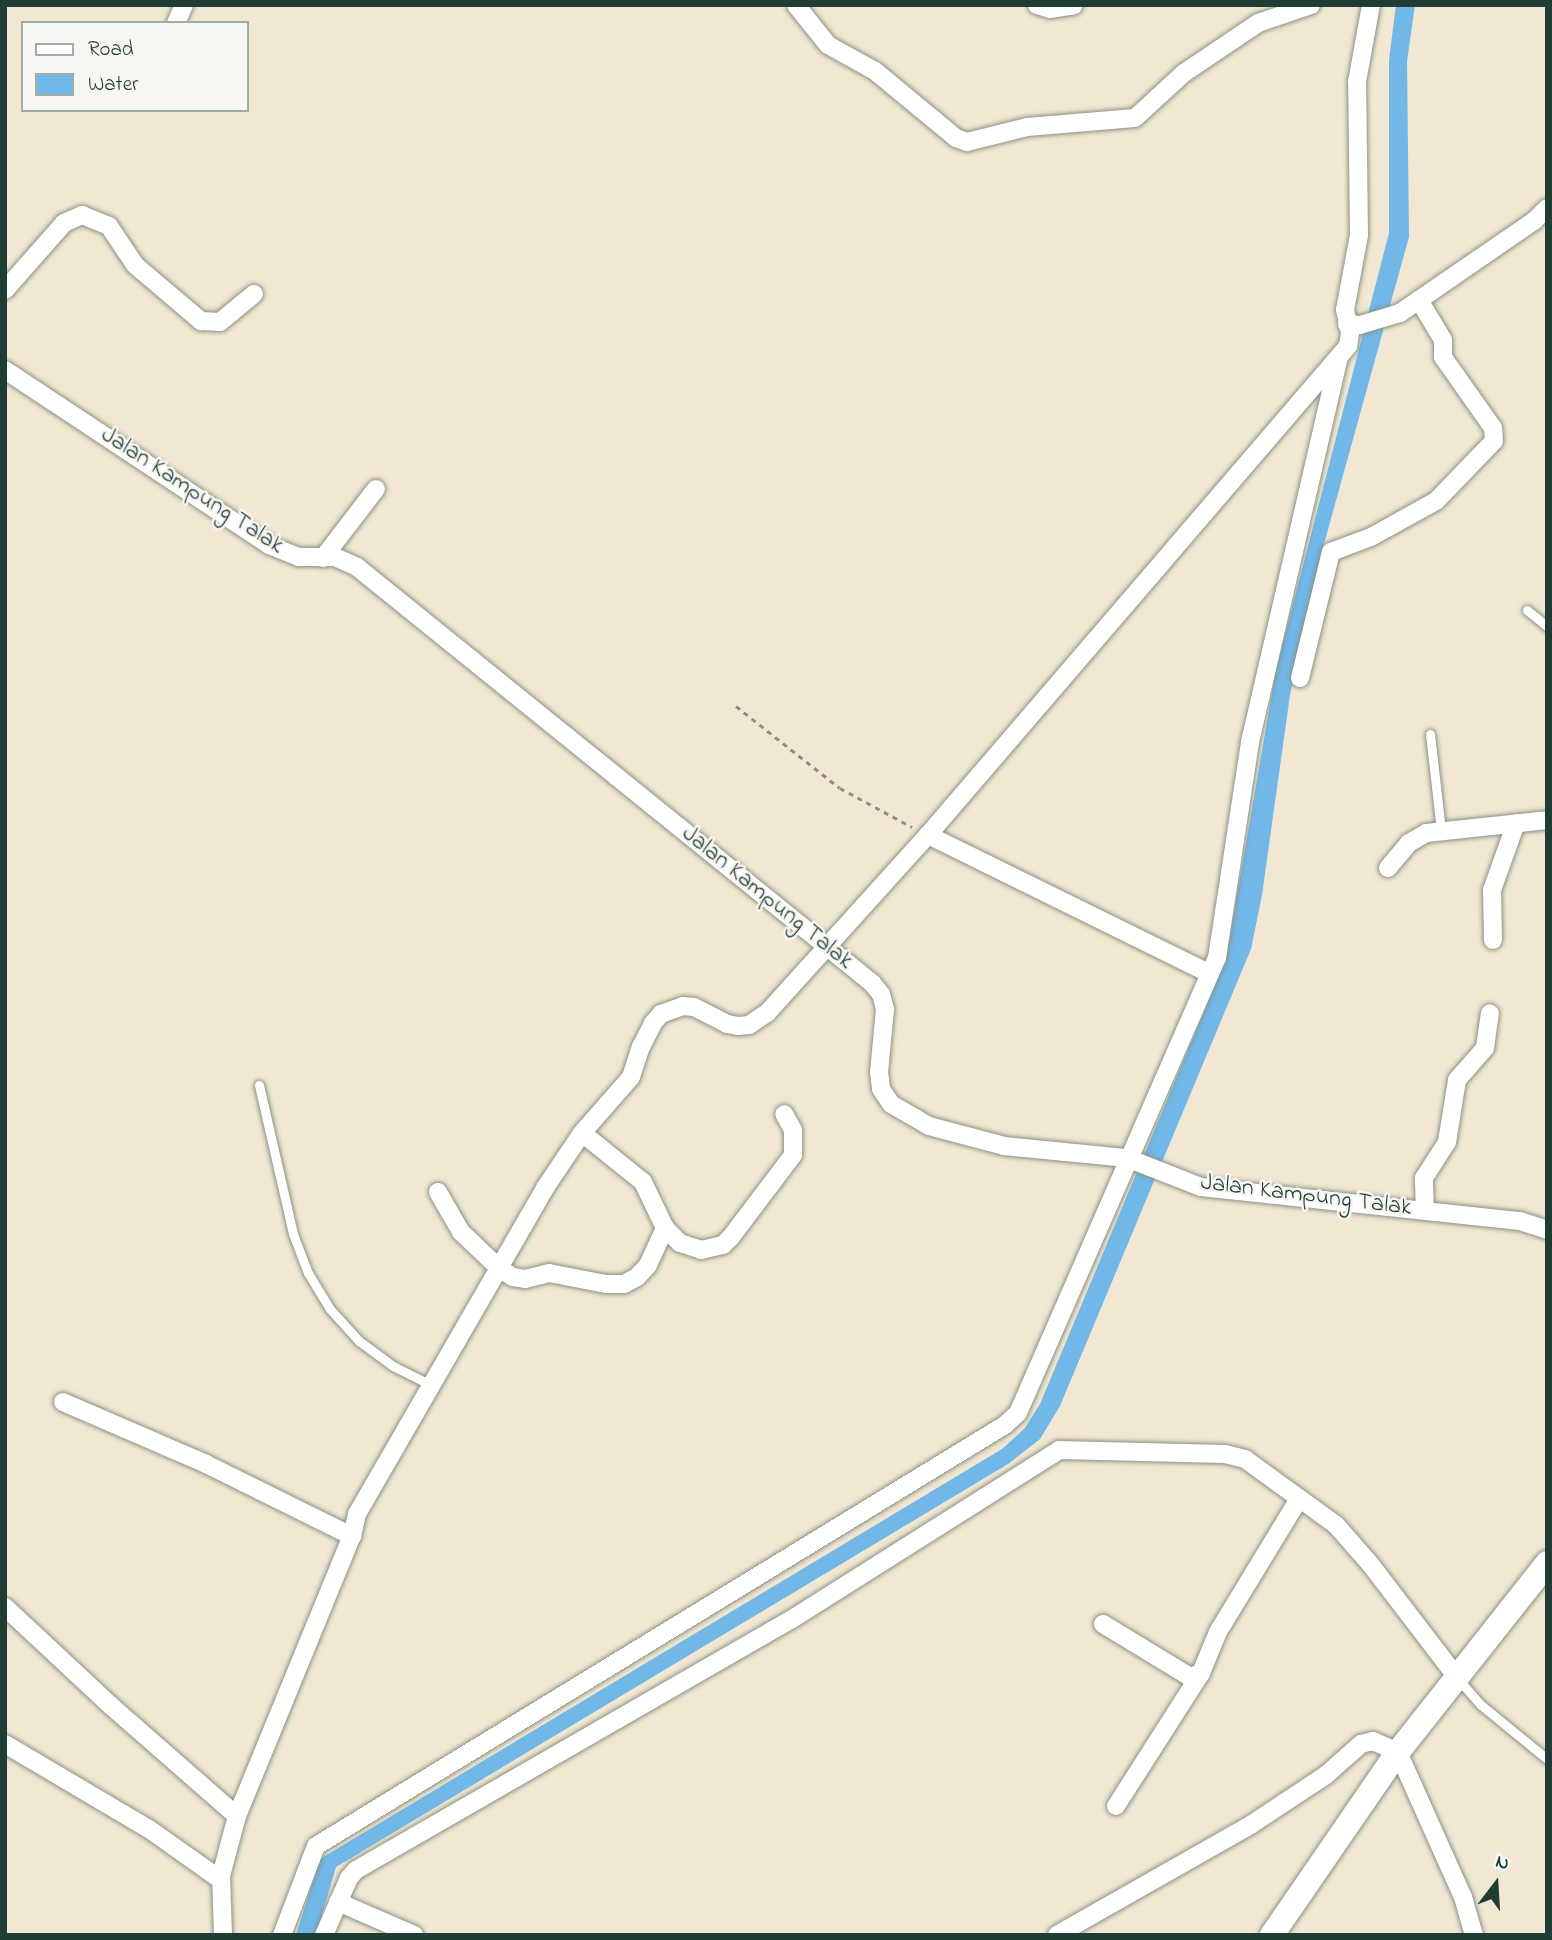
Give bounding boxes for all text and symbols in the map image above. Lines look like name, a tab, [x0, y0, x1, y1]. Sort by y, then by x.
legend	[21, 21, 248, 112]
text: Road	[88, 35, 134, 65]
text: Water	[88, 70, 139, 100]
street label: Jalan Kampung Talak	[95, 421, 289, 561]
street label: Jalan Kampung Talak	[675, 820, 859, 976]
street label: Jalan Kampung Talak	[1199, 1169, 1413, 1223]
north arrow	[1461, 1849, 1531, 1919]
text: N	[1492, 1849, 1512, 1878]

